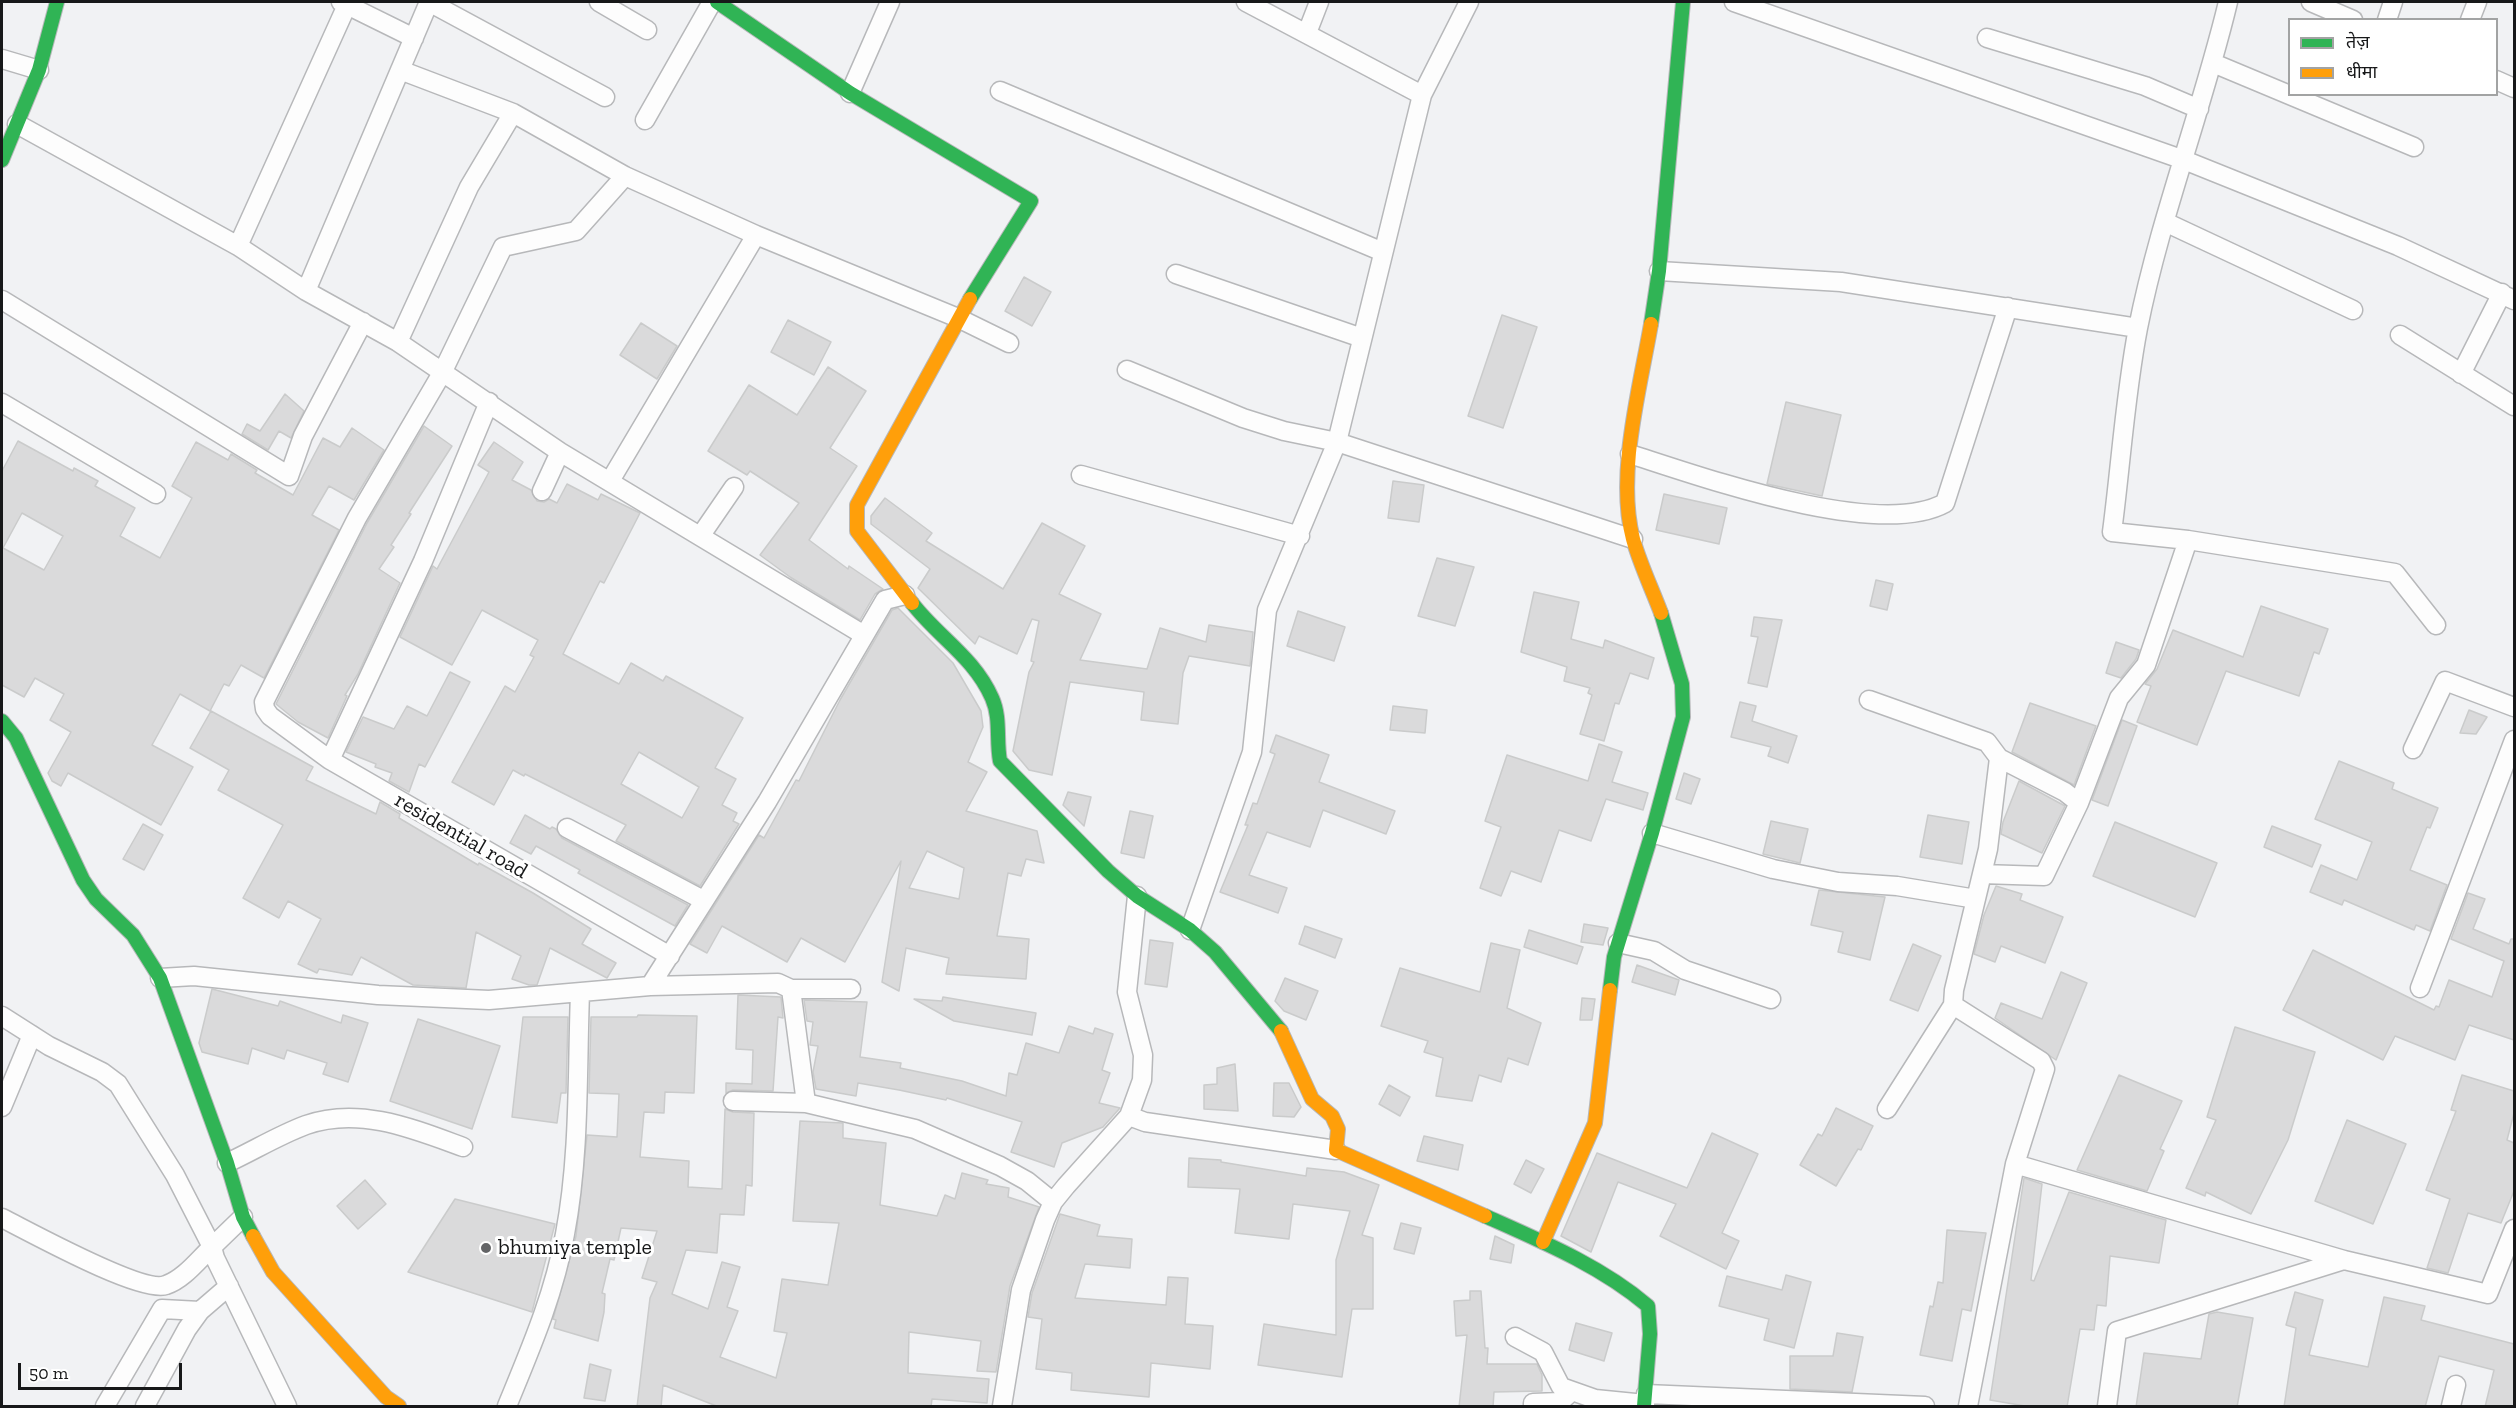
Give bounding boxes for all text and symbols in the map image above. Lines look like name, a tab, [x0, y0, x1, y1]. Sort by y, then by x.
legend	[2288, 18, 2498, 96]
text: तेज़	[2346, 31, 2370, 53]
text: धीमा	[2346, 61, 2377, 83]
street label: residential road	[390, 787, 532, 885]
place label: bhumiya temple	[498, 1235, 652, 1261]
marker: bhumiya temple	[479, 1241, 493, 1255]
scale bar	[21, 1351, 184, 1389]
text: 50 m	[29, 1362, 68, 1384]

